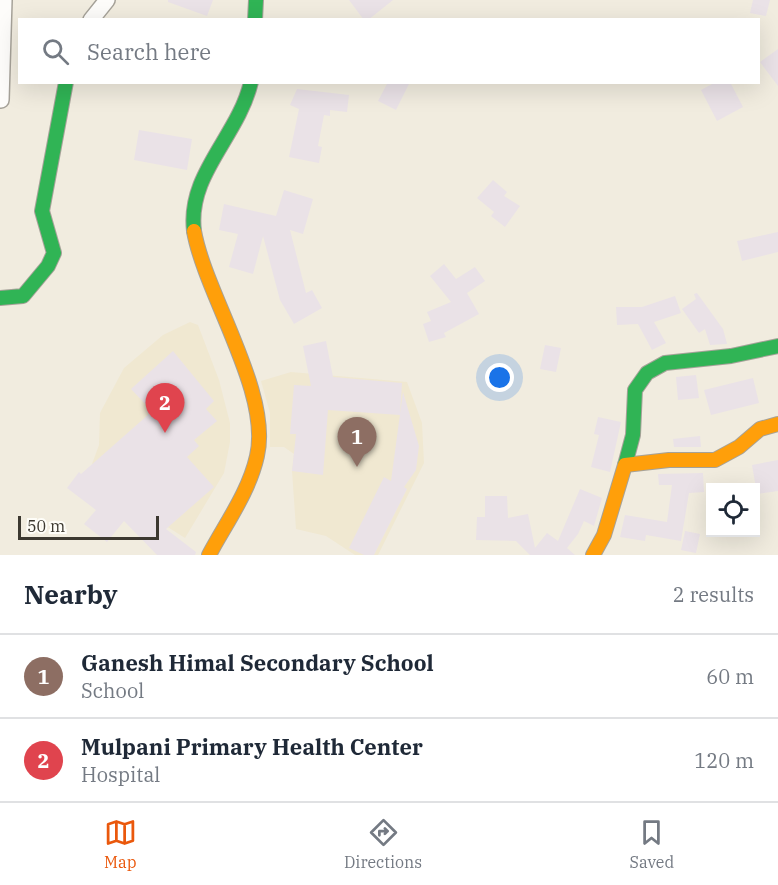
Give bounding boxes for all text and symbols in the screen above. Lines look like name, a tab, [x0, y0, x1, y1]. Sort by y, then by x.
search box	[18, 18, 760, 84]
icon: search	[39, 35, 72, 68]
text: Search here	[87, 37, 211, 66]
your location	[485, 363, 514, 392]
pin: 2	[146, 384, 184, 433]
pin: 1	[338, 418, 376, 467]
map controls	[706, 483, 760, 537]
button: locate	[706, 483, 760, 537]
scale bar	[18, 513, 159, 540]
text: 50 m	[27, 516, 65, 536]
text: Nearby	[24, 577, 118, 611]
text: 2 results	[673, 581, 754, 608]
text: Ganesh Himal Secondary School	[81, 648, 434, 677]
text: 1	[38, 663, 50, 690]
text: 60 m	[706, 663, 754, 690]
text: School	[81, 677, 144, 704]
text: Mulpani Primary Health Center	[81, 732, 423, 761]
text: 2	[38, 747, 50, 774]
text: 120 m	[694, 747, 754, 774]
text: Hospital	[81, 761, 160, 788]
tab: Map	[104, 816, 137, 872]
tab: Directions	[344, 816, 422, 872]
tab: Saved	[629, 816, 674, 872]

